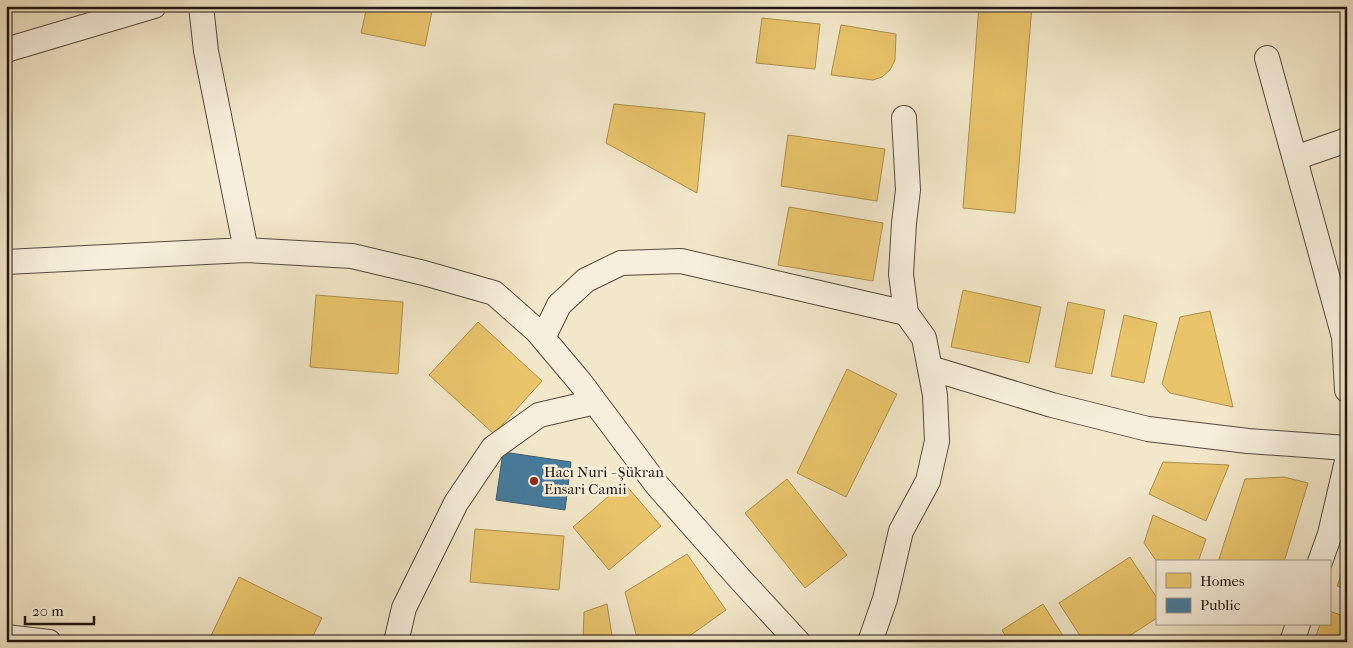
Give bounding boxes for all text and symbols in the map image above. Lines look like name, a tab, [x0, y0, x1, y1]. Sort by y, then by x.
place label: Hacı Nuri - Şükran Ensari Camii	[544, 463, 664, 498]
marker: Hacı Nuri - Şükran Ensari Camii	[528, 475, 540, 487]
legend	[1156, 560, 1330, 626]
text: Homes	[1200, 572, 1245, 590]
scale bar	[25, 593, 94, 625]
text: Public	[1200, 596, 1241, 614]
text: 20 m	[32, 602, 64, 620]

